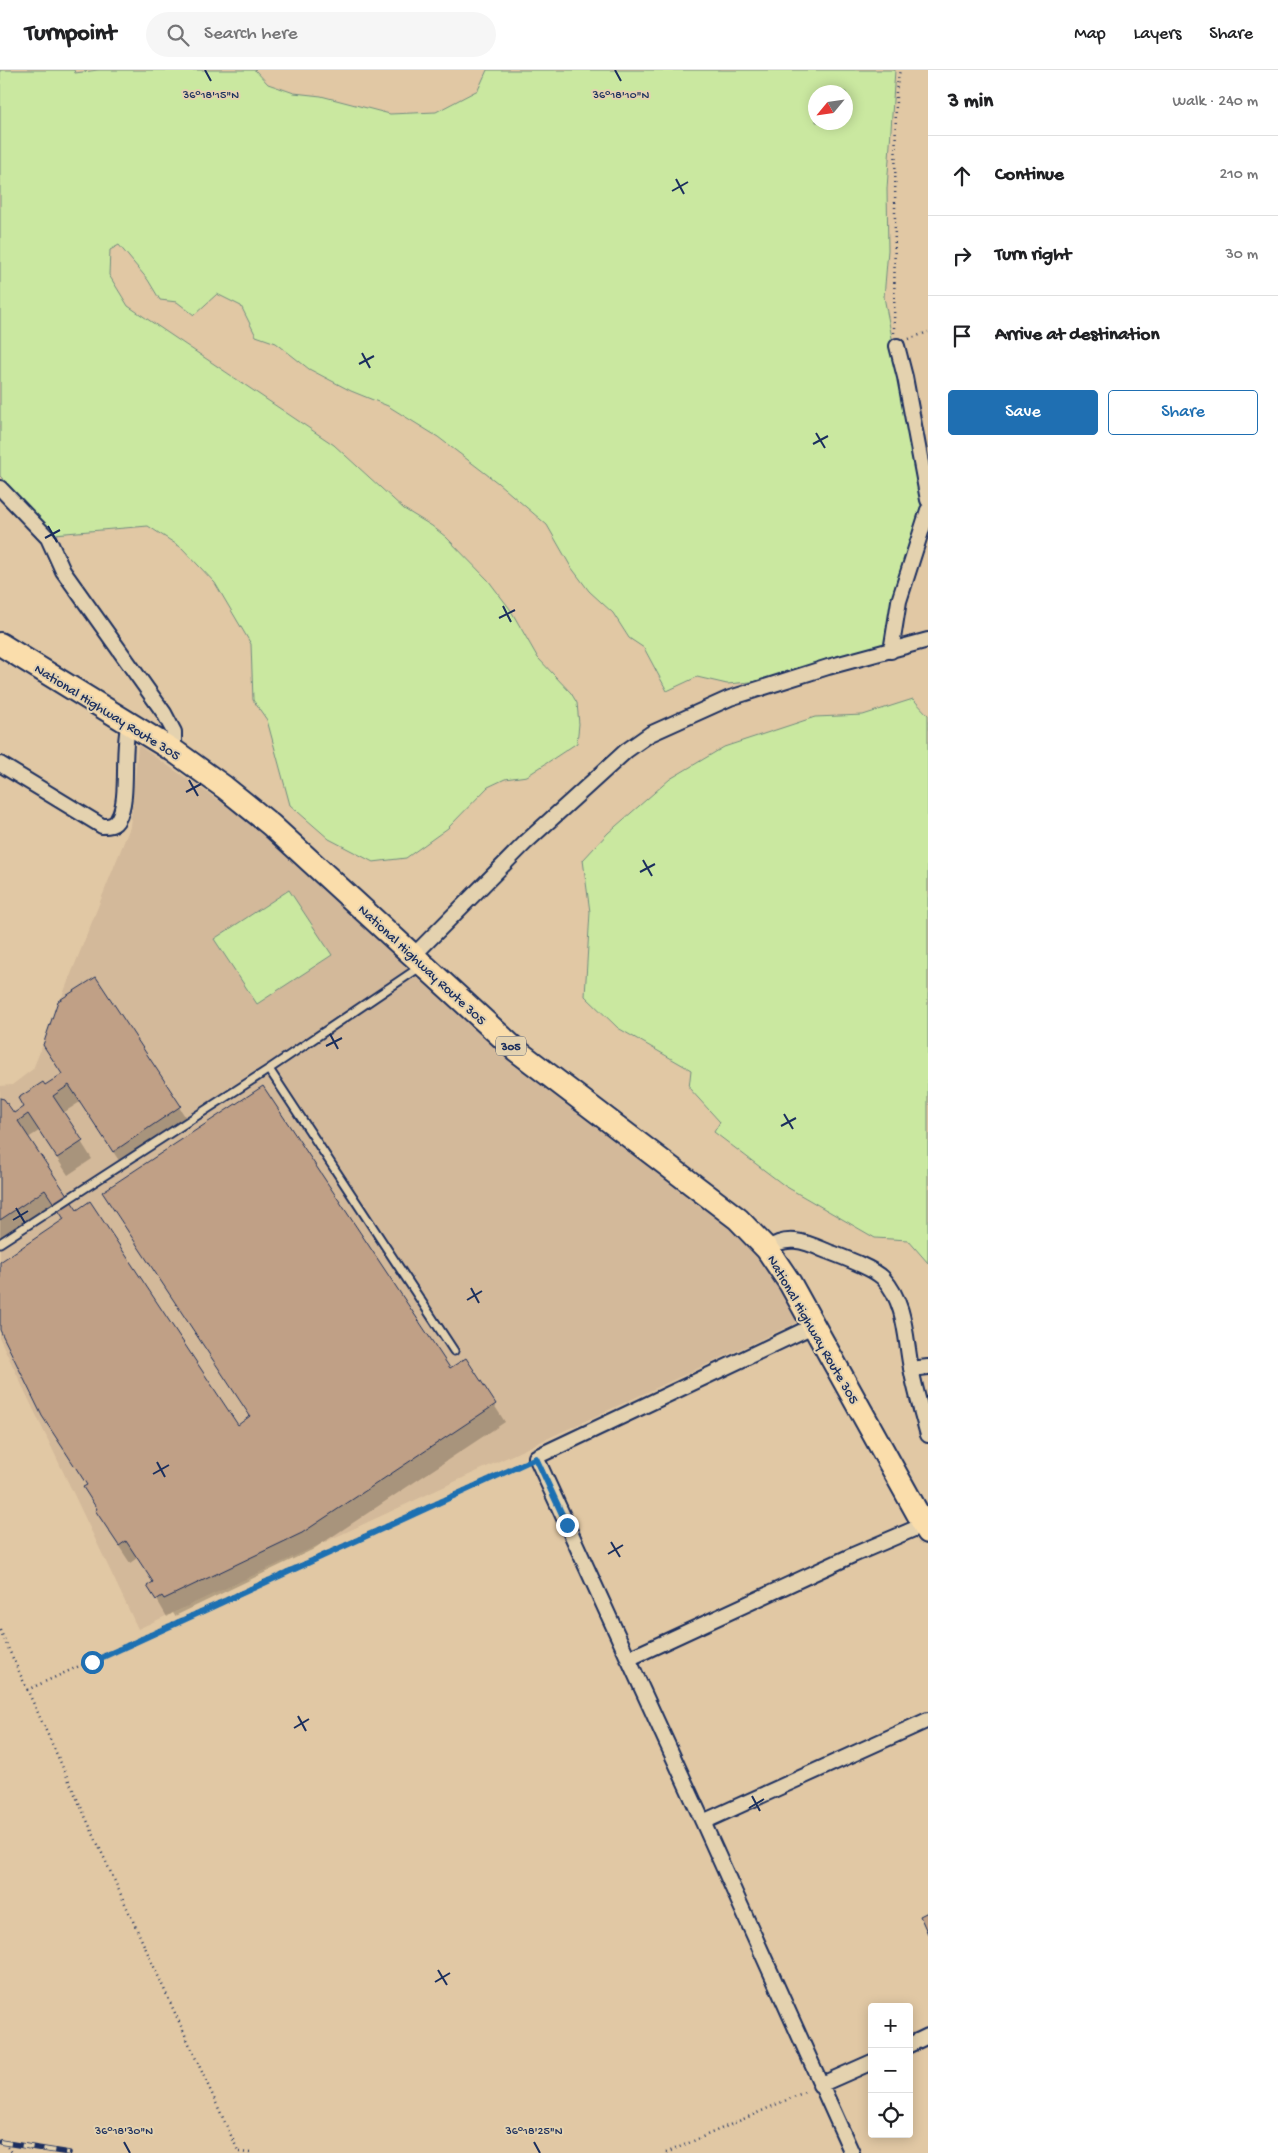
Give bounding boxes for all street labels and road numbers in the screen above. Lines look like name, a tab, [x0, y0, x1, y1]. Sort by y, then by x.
street label: National Highway Route 305	[30, 661, 183, 765]
street label: National Highway Route 305	[354, 902, 489, 1030]
road number: 305	[496, 1036, 526, 1056]
street label: National Highway Route 305	[762, 1253, 861, 1408]

